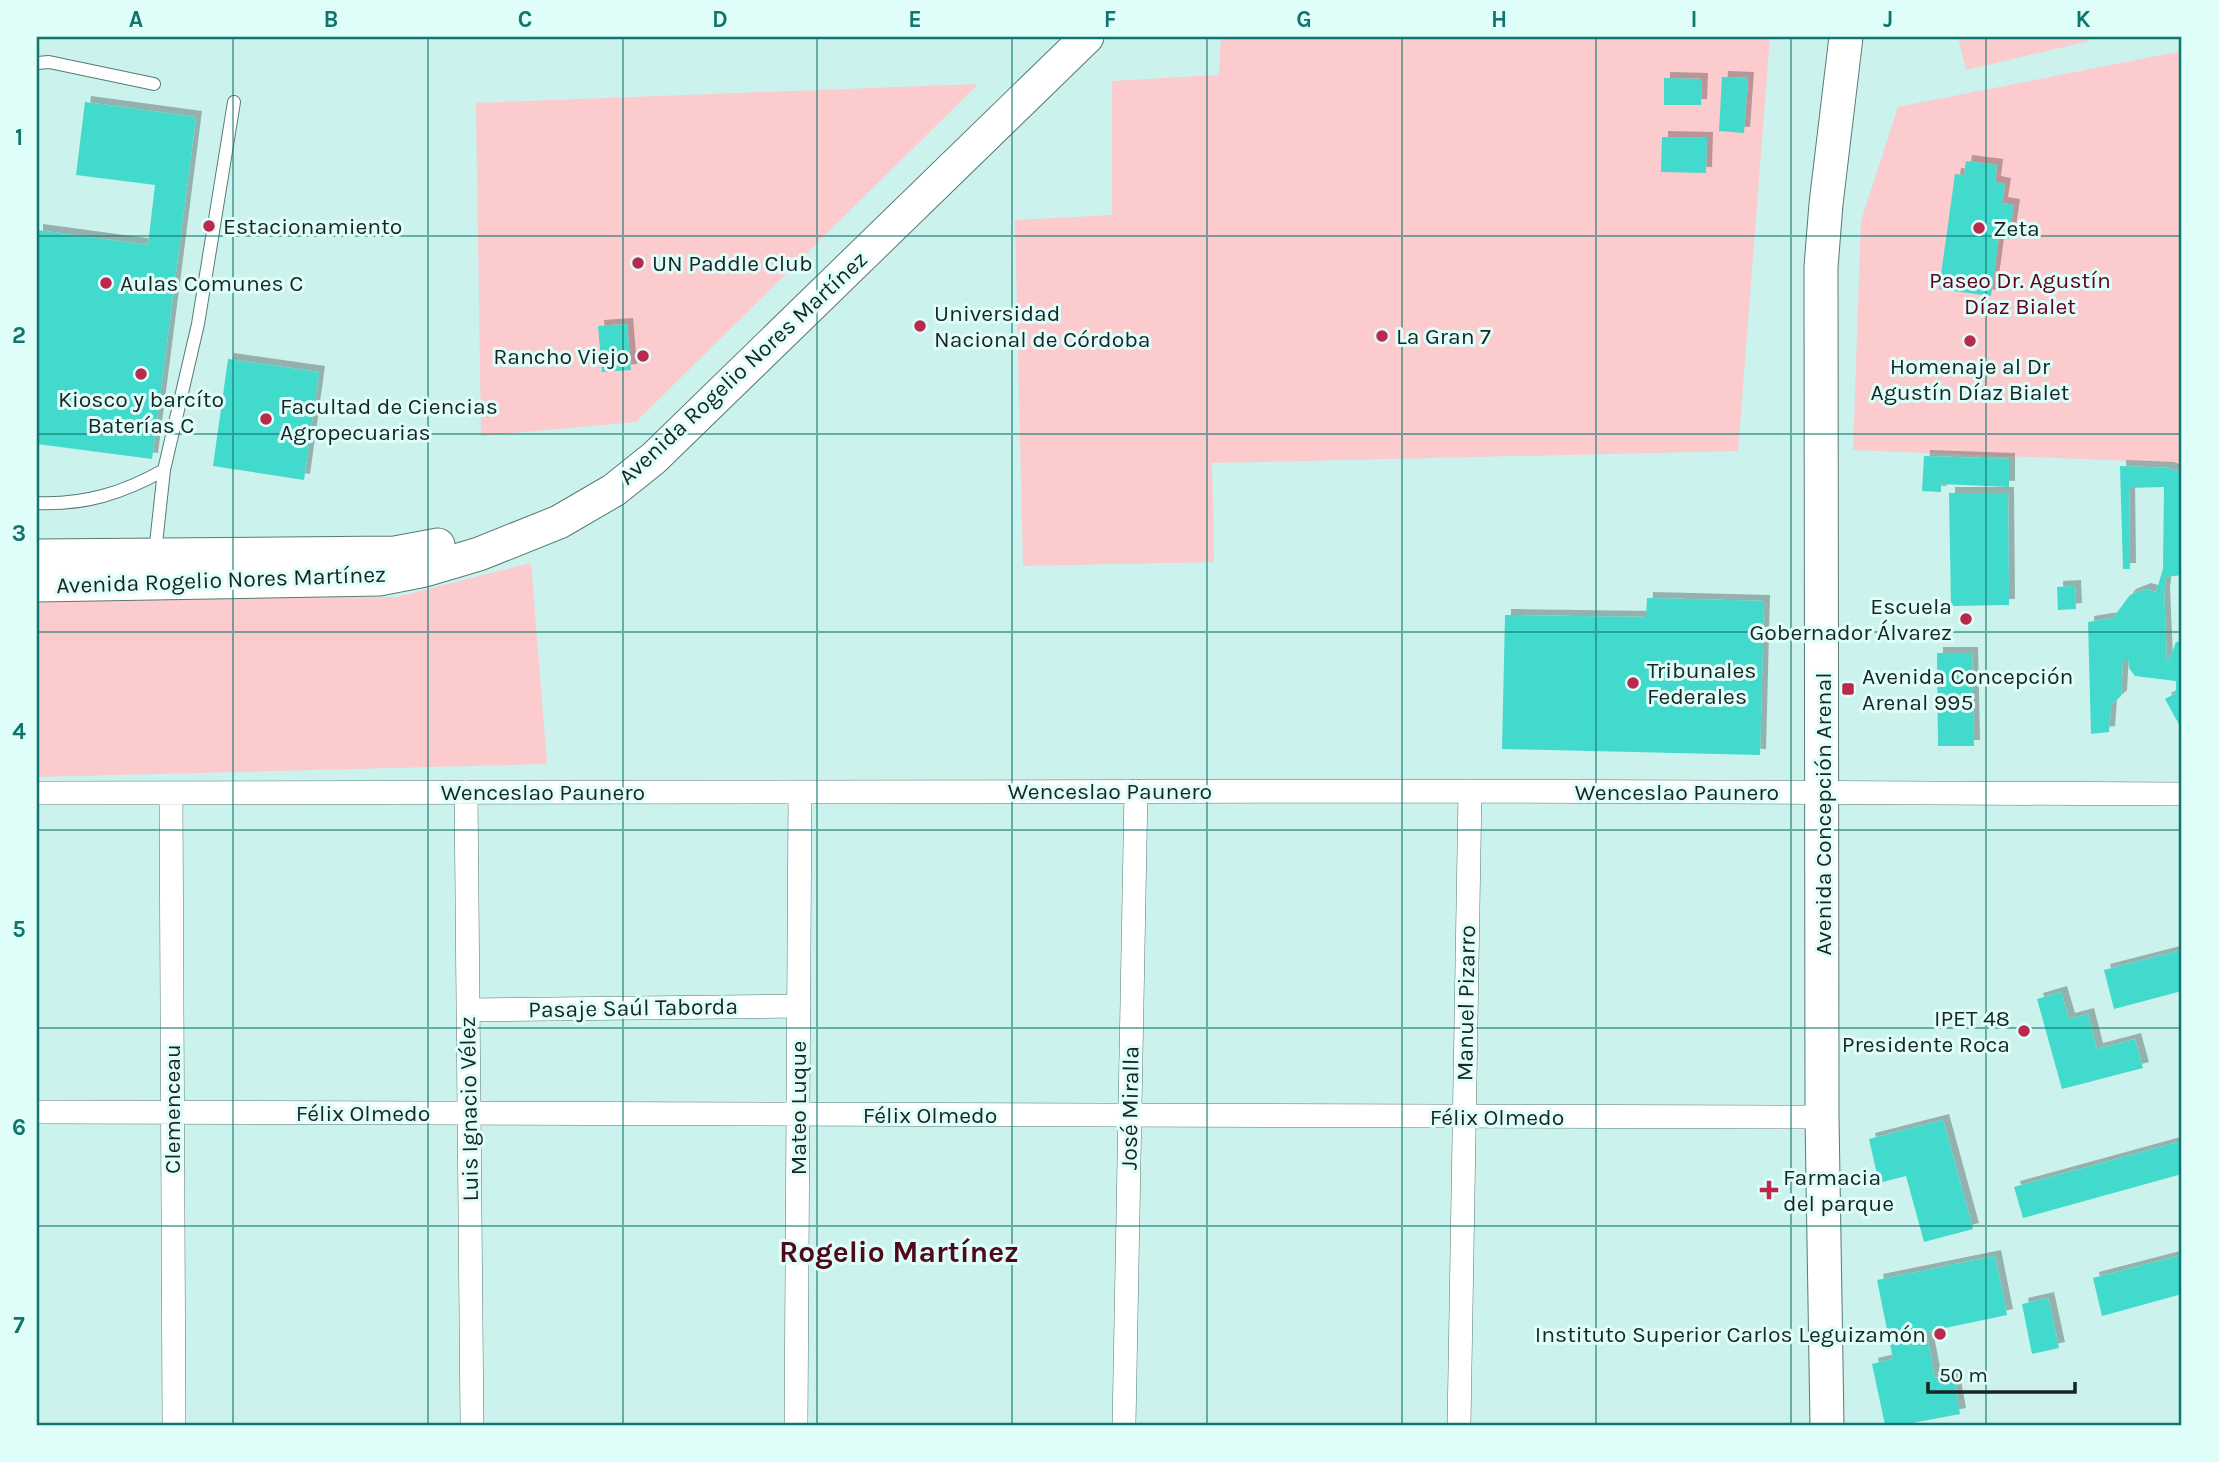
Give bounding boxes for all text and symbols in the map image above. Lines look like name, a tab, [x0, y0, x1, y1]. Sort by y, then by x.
text: A	[129, 6, 143, 33]
text: B	[324, 6, 338, 33]
text: C	[518, 6, 532, 33]
text: D	[712, 6, 728, 33]
text: E	[908, 6, 922, 33]
text: F	[1104, 6, 1116, 33]
text: G	[1296, 6, 1312, 33]
text: H	[1491, 6, 1507, 33]
text: I	[1690, 6, 1698, 33]
text: J	[1883, 6, 1893, 33]
text: K	[2075, 6, 2091, 33]
text: 1	[15, 124, 23, 151]
place label: Estacionamiento	[223, 213, 402, 240]
place label: Zeta	[1993, 215, 2040, 242]
marker: Estacionamiento	[201, 218, 217, 234]
marker: Zeta	[1971, 220, 1987, 236]
street label: Avenida Rogelio Nores Martínez	[613, 246, 873, 490]
place label: UN Paddle Club	[652, 250, 813, 277]
marker: UN Paddle Club	[630, 255, 646, 271]
park label: Paseo Dr. Agustín Díaz Bialet	[1929, 267, 2111, 320]
place label: Aulas Comunes C	[120, 270, 303, 297]
marker: Aulas Comunes C	[98, 275, 114, 291]
place label: Universidad Nacional de Córdoba	[934, 300, 1151, 353]
marker: Universidad Nacional de Córdoba	[912, 318, 928, 334]
text: 2	[12, 322, 26, 349]
place label: La Gran 7	[1396, 323, 1491, 350]
marker: La Gran 7	[1374, 328, 1390, 344]
marker: Homenaje al Dr Agustín Díaz Bialet	[1962, 333, 1978, 349]
place label: Rancho Viejo	[493, 343, 629, 370]
marker: Rancho Viejo	[635, 348, 651, 364]
place label: Homenaje al Dr Agustín Díaz Bialet	[1871, 353, 2070, 406]
marker: Kiosco y barcíto Baterías C	[133, 366, 149, 382]
place label: Kiosco y barcíto Baterías C	[58, 386, 224, 439]
place label: Facultad de Ciencias Agropecuarias	[280, 393, 498, 446]
marker: Facultad de Ciencias Agropecuarias	[258, 411, 274, 427]
text: 3	[12, 520, 26, 547]
street label: Avenida Rogelio Nores Martínez	[56, 561, 386, 599]
place label: Escuela Gobernador Álvarez	[1749, 593, 1952, 646]
marker: Escuela Gobernador Álvarez	[1958, 611, 1974, 627]
place label: Tribunales Federales	[1647, 657, 1756, 710]
place label: Avenida Concepción Arenal 995	[1862, 663, 2073, 716]
street label: Avenida Concepción Arenal	[1810, 672, 1837, 956]
marker: Tribunales Federales	[1625, 675, 1641, 691]
marker: Avenida Concepción Arenal 995	[1840, 681, 1856, 697]
text: 4	[12, 718, 26, 745]
street label: Wenceslao Paunero	[1008, 778, 1212, 805]
street label: Wenceslao Paunero	[441, 779, 645, 806]
street label: Wenceslao Paunero	[1575, 779, 1779, 806]
text: 5	[12, 916, 26, 943]
street label: Manuel Pizarro	[1451, 925, 1481, 1081]
street label: Pasaje Saúl Taborda	[528, 993, 738, 1023]
place label: IPET 48 Presidente Roca	[1842, 1005, 2010, 1058]
street label: Luis Ignacio Vélez	[454, 1016, 484, 1202]
marker: IPET 48 Presidente Roca	[2016, 1023, 2032, 1039]
street label: Mateo Luque	[785, 1041, 812, 1175]
street label: Clemenceau	[159, 1044, 186, 1174]
street label: José Miralla	[1115, 1046, 1145, 1170]
street label: Félix Olmedo	[296, 1100, 430, 1127]
street label: Félix Olmedo	[863, 1102, 997, 1129]
street label: Félix Olmedo	[1430, 1104, 1564, 1131]
text: 6	[12, 1114, 26, 1141]
place label: Farmacia del parque	[1783, 1164, 1894, 1217]
marker: Farmacia del parque	[1761, 1182, 1777, 1198]
district label: Rogelio Martínez	[779, 1234, 1019, 1270]
text: 7	[13, 1312, 25, 1339]
place label: Instituto Superior Carlos Leguizamón	[1535, 1321, 1926, 1348]
marker: Instituto Superior Carlos Leguizamón	[1932, 1326, 1948, 1342]
scale bar	[1928, 1350, 2076, 1394]
text: 50 m	[1939, 1363, 1988, 1387]

